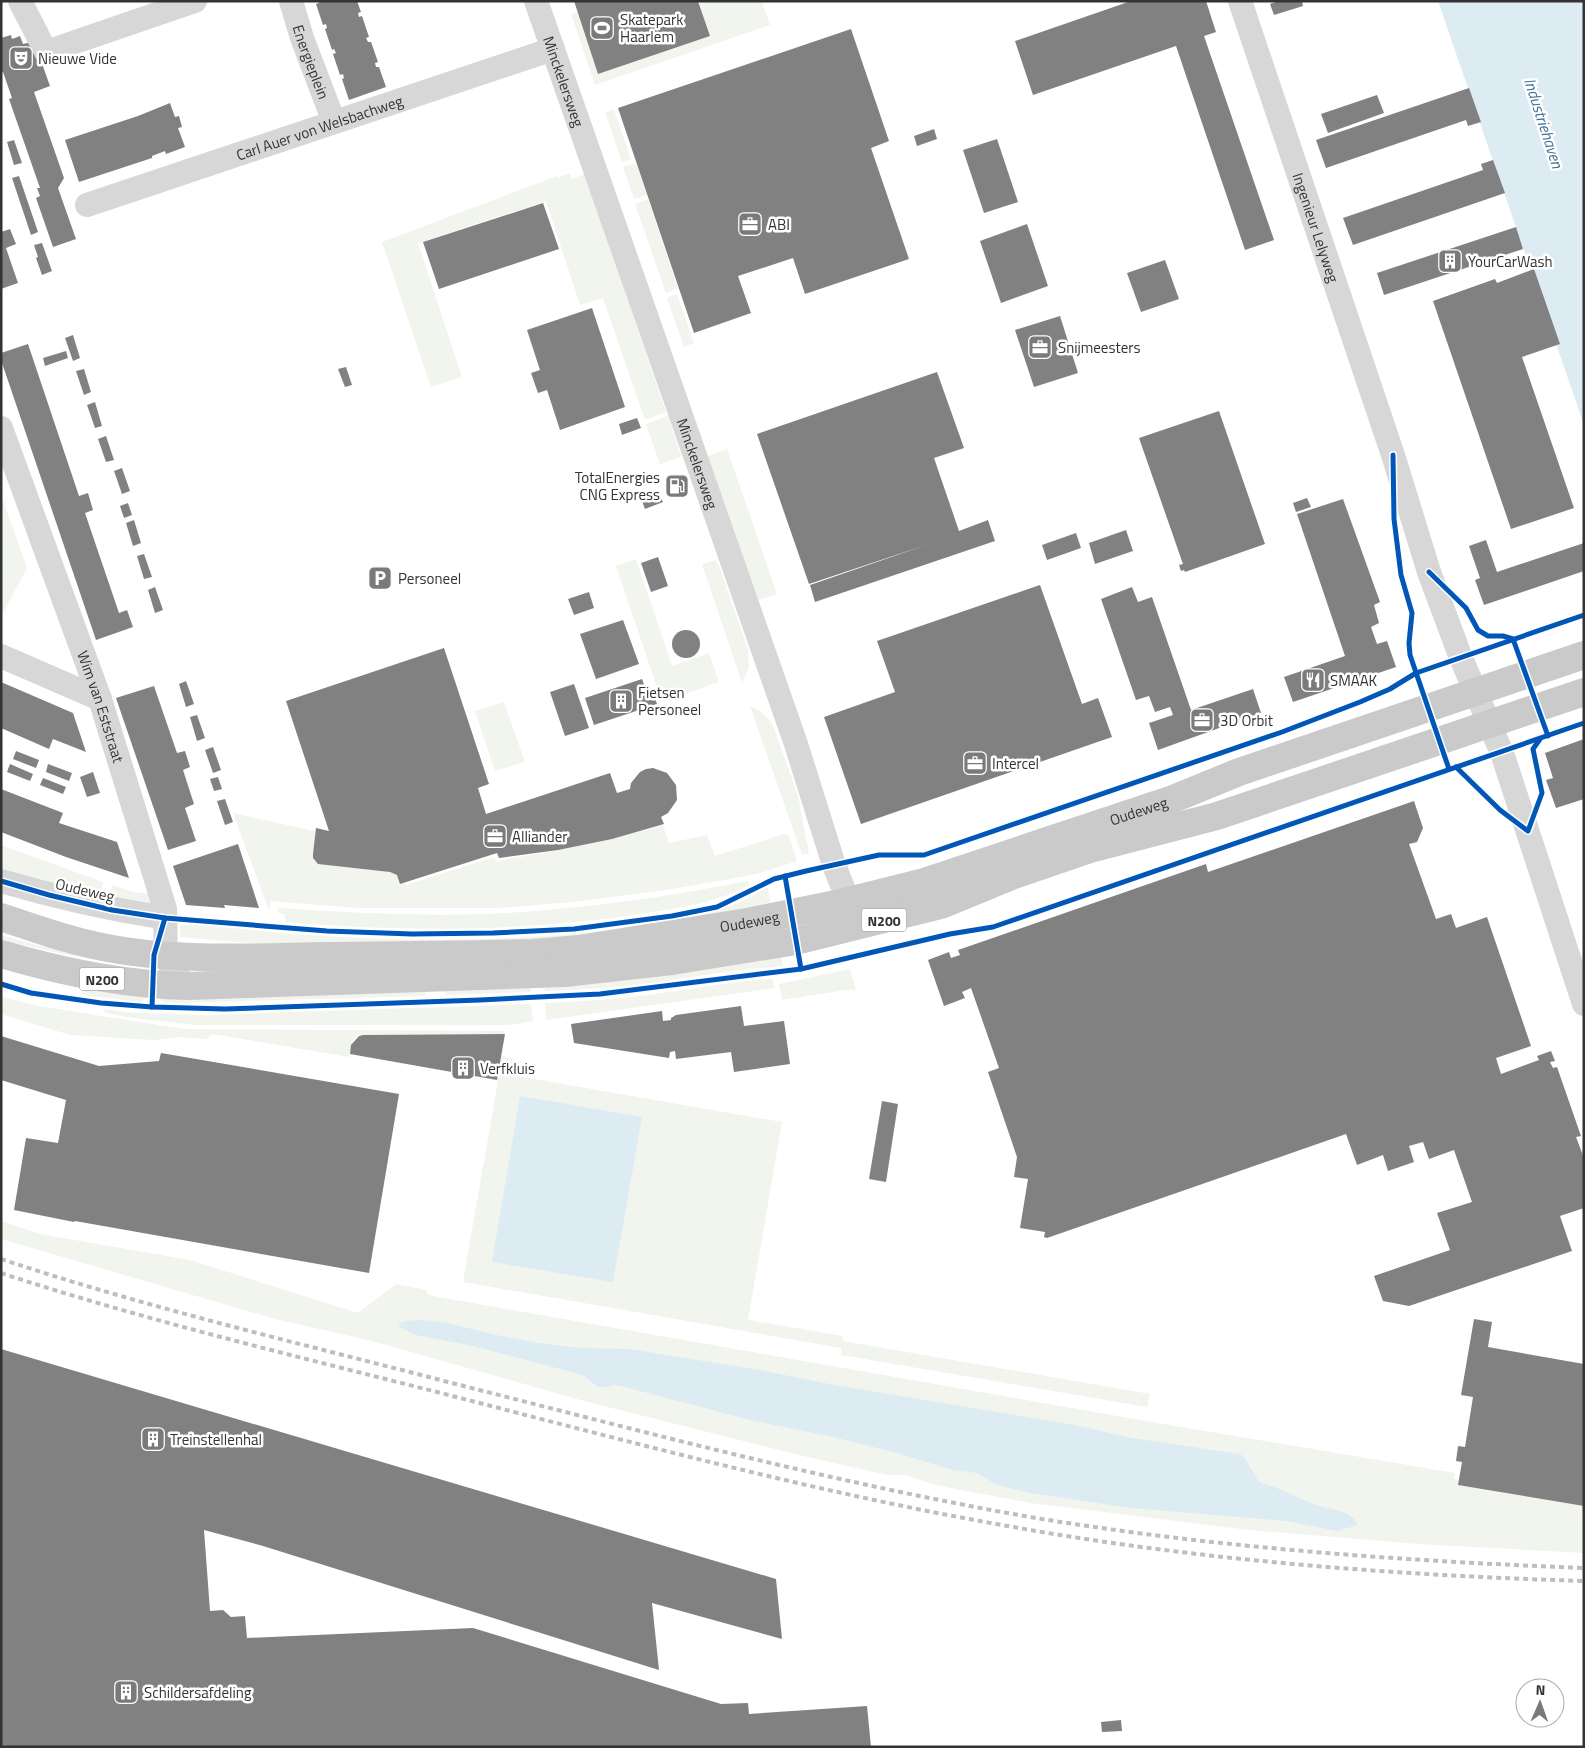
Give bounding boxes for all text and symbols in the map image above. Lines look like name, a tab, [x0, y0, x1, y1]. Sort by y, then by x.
place label: Skatepark Haarlem	[620, 8, 683, 48]
sports icon: Skatepark Haarlem	[589, 15, 615, 41]
street label: Energieplein	[287, 22, 336, 102]
street label: Minckelersweg	[538, 33, 591, 130]
theatre icon: Nieuwe Vide	[8, 45, 34, 71]
place label: Nieuwe Vide	[38, 47, 117, 70]
water label: Industriehaven	[1518, 75, 1570, 172]
street label: Carl Auer von Welsbachweg	[233, 89, 406, 166]
street label: Ingenieur Lelyweg	[1287, 170, 1346, 286]
office icon: ABI	[737, 211, 763, 237]
place label: ABI	[768, 213, 790, 236]
building icon: YourCarWash	[1437, 248, 1463, 274]
place label: YourCarWash	[1468, 250, 1553, 273]
office icon: Snijmeesters	[1027, 334, 1053, 360]
place label: Snijmeesters	[1058, 336, 1140, 359]
street label: Minckelersweg	[671, 415, 724, 512]
place label: TotalEnergies CNG Express	[575, 466, 660, 506]
fuel station icon: TotalEnergies CNG Express	[664, 473, 690, 499]
parking icon: Personeel	[367, 565, 393, 591]
place label: Personeel	[398, 567, 461, 590]
street label: Wim van Eststraat	[72, 647, 131, 766]
restaurant icon: SMAAK	[1300, 667, 1326, 693]
place label: SMAAK	[1330, 669, 1378, 692]
place label: Fietsen Personeel	[638, 681, 701, 721]
building icon: Fietsen Personeel	[608, 688, 634, 714]
office icon: 3D Orbit	[1189, 707, 1215, 733]
place label: 3D Orbit	[1220, 709, 1274, 732]
office icon: Intercel	[962, 750, 988, 776]
place label: Intercel	[992, 752, 1039, 775]
street label: Oudeweg	[1106, 790, 1171, 831]
office icon: Alliander	[482, 823, 508, 849]
place label: Alliander	[512, 825, 567, 848]
street label: Oudeweg	[53, 872, 117, 908]
street label: Oudeweg	[718, 904, 781, 938]
road number: N200	[862, 908, 906, 932]
road number: N200	[80, 968, 124, 991]
building icon: Verfkluis	[450, 1055, 476, 1081]
place label: Verfkluis	[480, 1057, 535, 1080]
building icon: Treinstellenhal	[140, 1426, 166, 1452]
place label: Treinstellenhal	[170, 1428, 262, 1451]
north arrow	[1515, 1678, 1565, 1728]
building icon: Schildersafdeling	[113, 1679, 139, 1705]
text: N	[1535, 1679, 1546, 1700]
place label: Schildersafdeling	[144, 1681, 252, 1704]

